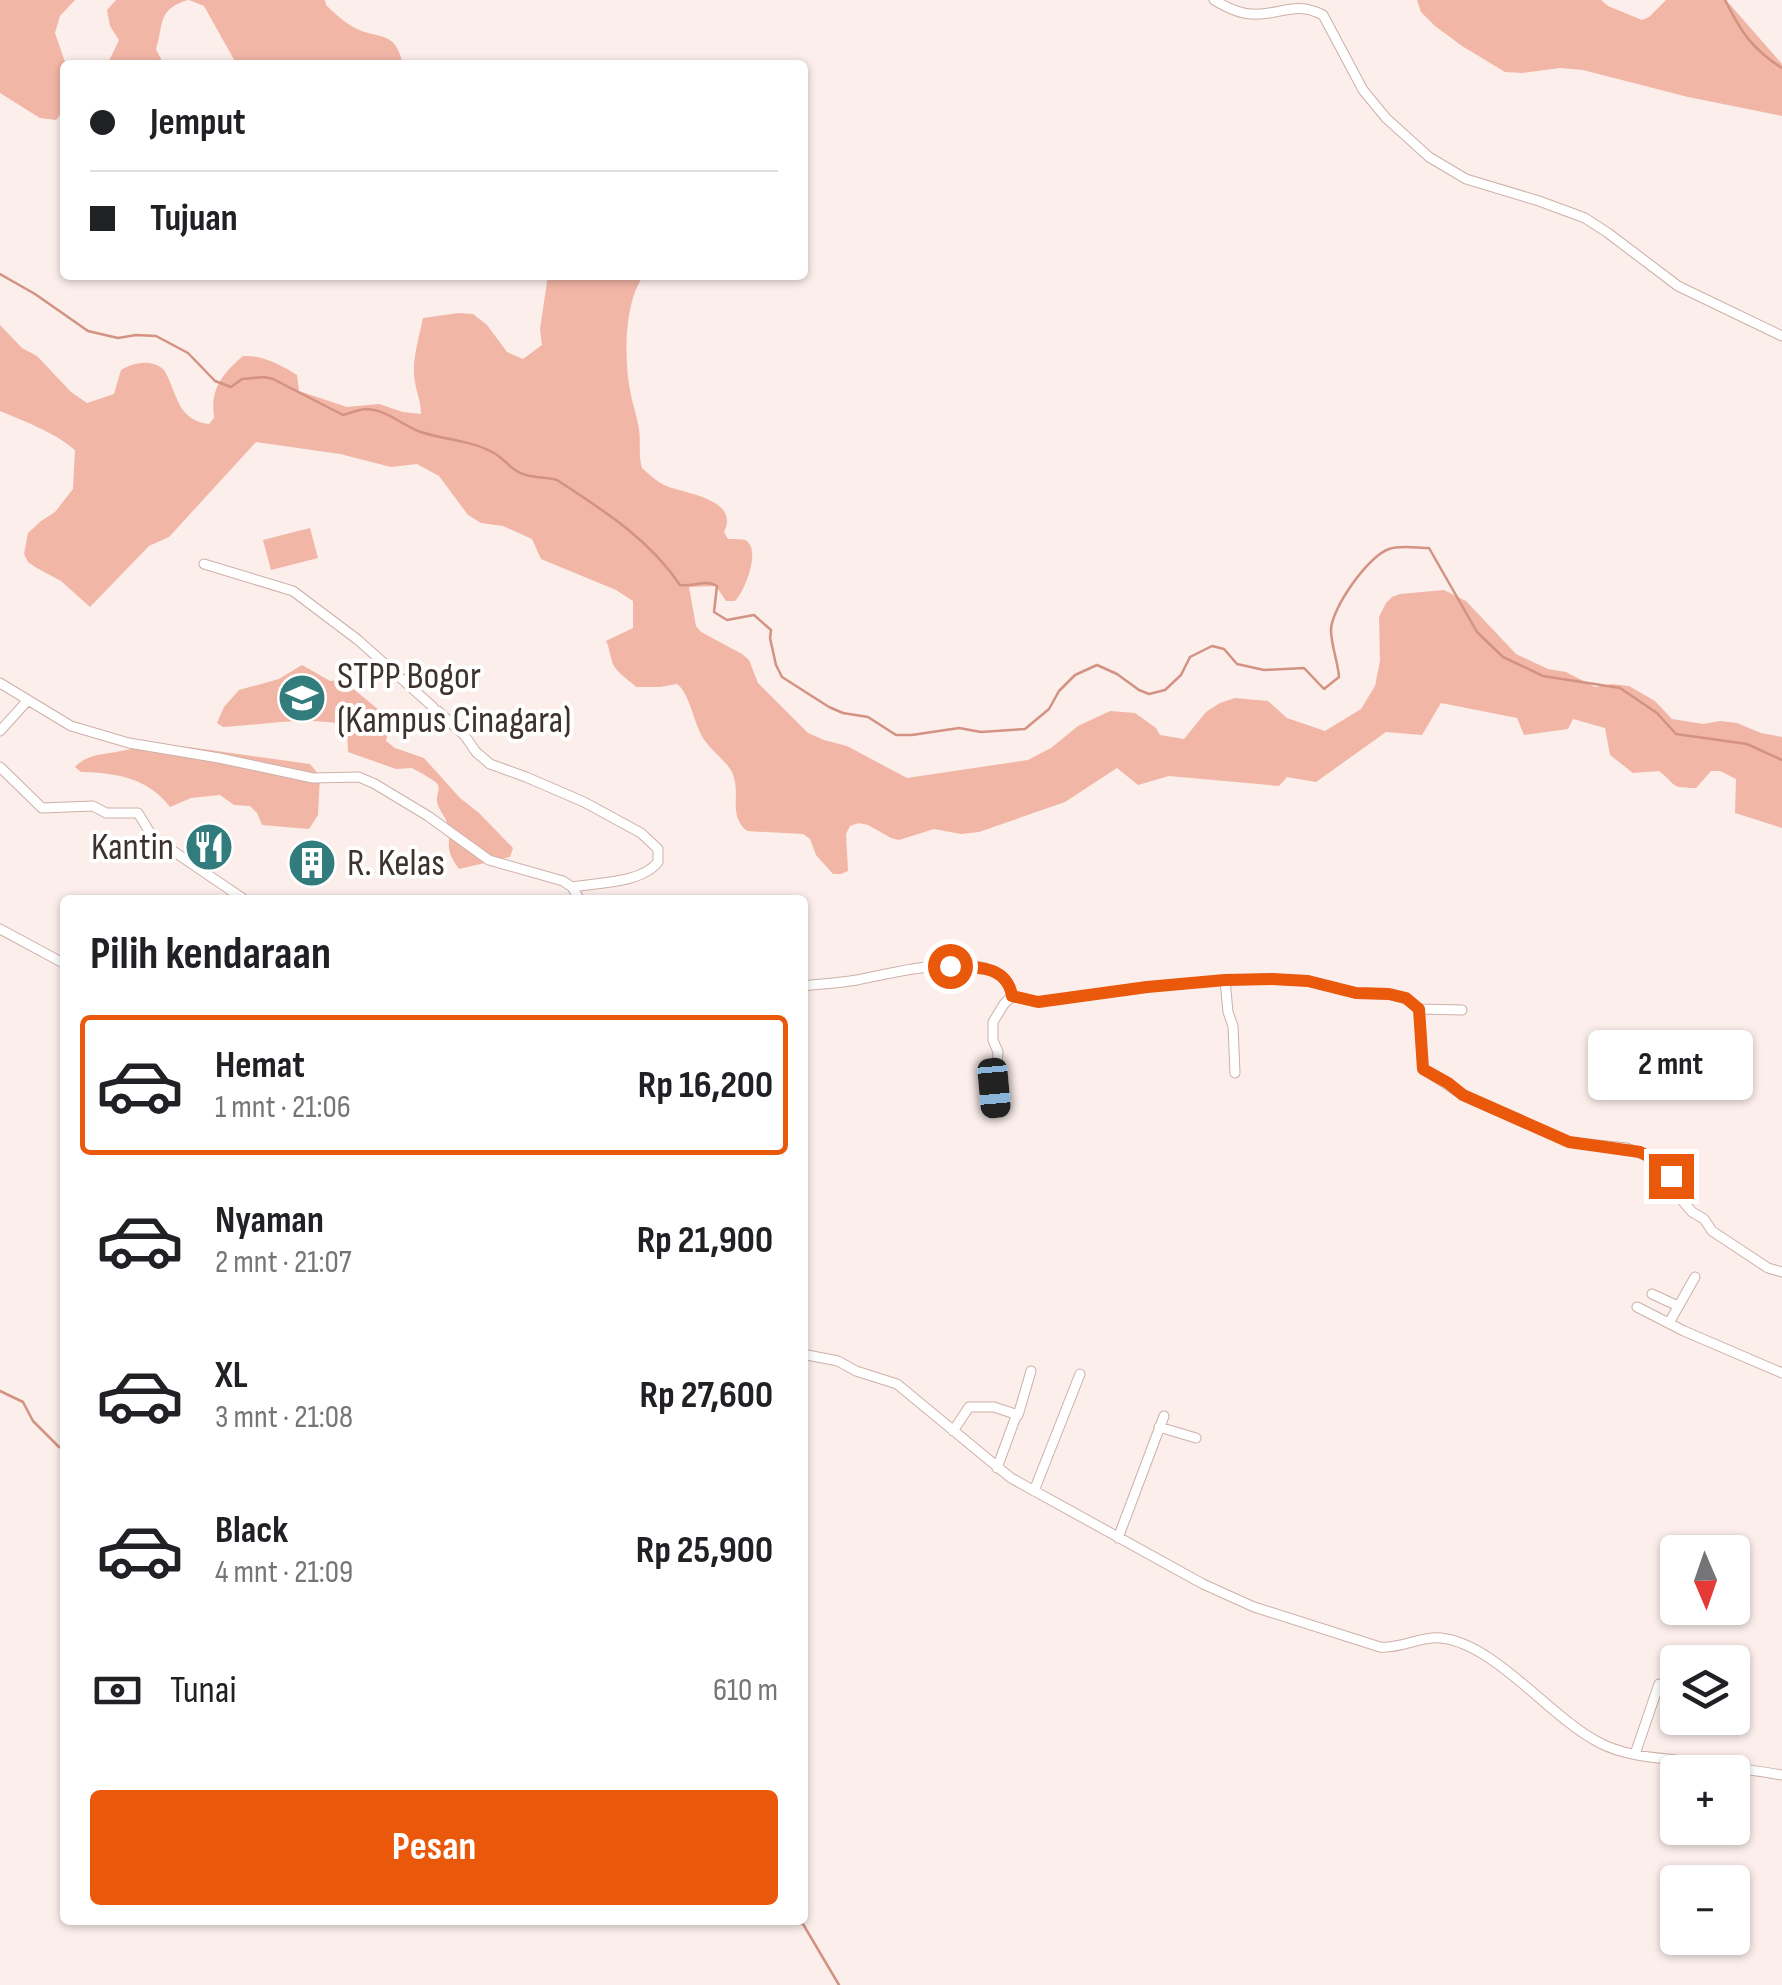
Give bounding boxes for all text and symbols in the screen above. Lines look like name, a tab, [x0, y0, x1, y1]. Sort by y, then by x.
text: Jemput	[150, 100, 246, 145]
text: Tujuan	[150, 196, 238, 241]
place label: STPP Bogor (Kampus Cinagara)	[337, 654, 571, 743]
school or university icon: STPP Bogor (Kampus Cinagara)	[276, 672, 328, 724]
restaurant icon: Kantin	[183, 821, 235, 873]
place label: Kantin	[91, 825, 174, 870]
building icon: R. Kelas	[286, 837, 338, 889]
place label: R. Kelas	[347, 841, 445, 886]
text: Pilih kendaraan	[90, 927, 331, 982]
route start	[928, 944, 973, 989]
callout: 2 mnt	[1588, 1031, 1754, 1101]
icon: car	[95, 1040, 185, 1130]
text: Hemat	[215, 1043, 305, 1088]
text: 2 mnt	[1638, 1045, 1703, 1084]
car	[976, 1057, 1012, 1119]
text: Rp 16,200	[638, 1063, 773, 1108]
text: 1 mnt · 21:06	[215, 1088, 351, 1127]
route end	[1649, 1154, 1694, 1199]
icon: car	[95, 1195, 185, 1285]
text: Nyaman	[215, 1198, 324, 1243]
text: Rp 21,900	[637, 1218, 773, 1263]
text: 2 mnt · 21:07	[215, 1243, 352, 1282]
icon: car	[95, 1350, 185, 1440]
text: XL	[215, 1353, 248, 1398]
text: Rp 27,600	[640, 1373, 773, 1418]
text: 3 mnt · 21:08	[215, 1398, 353, 1437]
icon: car	[95, 1505, 185, 1595]
text: Black	[215, 1508, 288, 1553]
text: Rp 25,900	[636, 1528, 773, 1573]
north arrow	[1660, 1535, 1750, 1625]
map controls	[1660, 1535, 1750, 1955]
text: 4 mnt · 21:09	[215, 1553, 353, 1592]
button: layers	[1660, 1645, 1750, 1735]
icon: cash	[90, 1663, 145, 1718]
text: Tunai	[170, 1668, 237, 1713]
text: 610 m	[713, 1671, 778, 1710]
button: +	[1660, 1755, 1750, 1845]
button: Pesan	[90, 1790, 778, 1905]
button: −	[1660, 1865, 1750, 1955]

